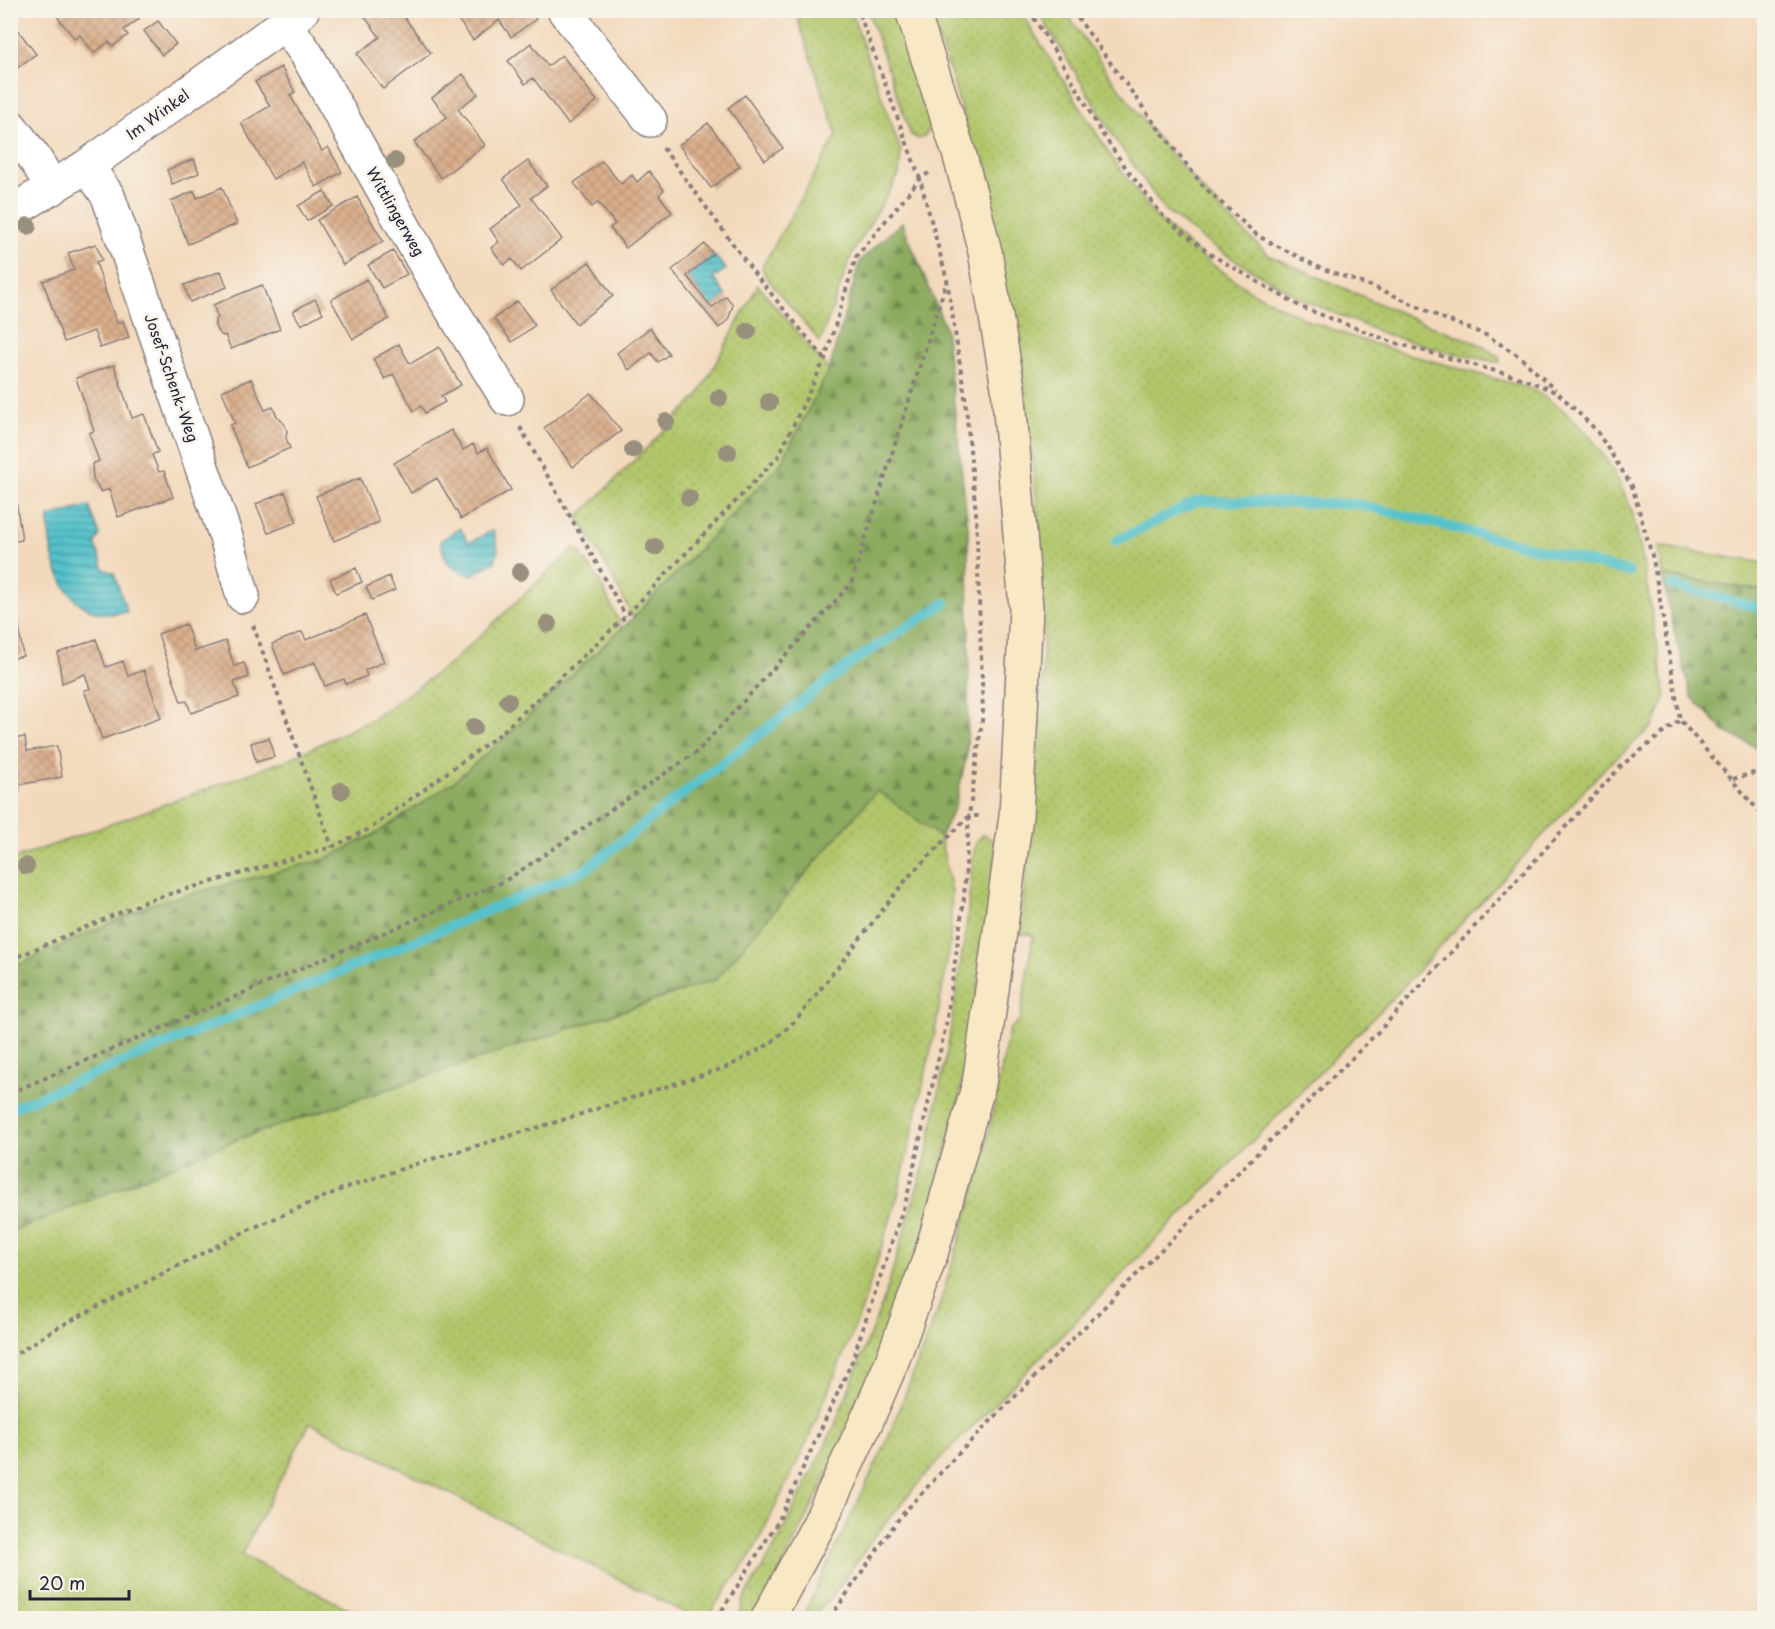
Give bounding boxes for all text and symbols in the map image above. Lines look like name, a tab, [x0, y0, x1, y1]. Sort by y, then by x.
street label: Im Winkel	[121, 83, 194, 145]
street label: Wittlingerweg	[361, 162, 431, 260]
street label: Josef-Schenk-Weg	[140, 310, 205, 445]
scale bar	[30, 1563, 129, 1601]
text: 20 m	[39, 1569, 85, 1596]

